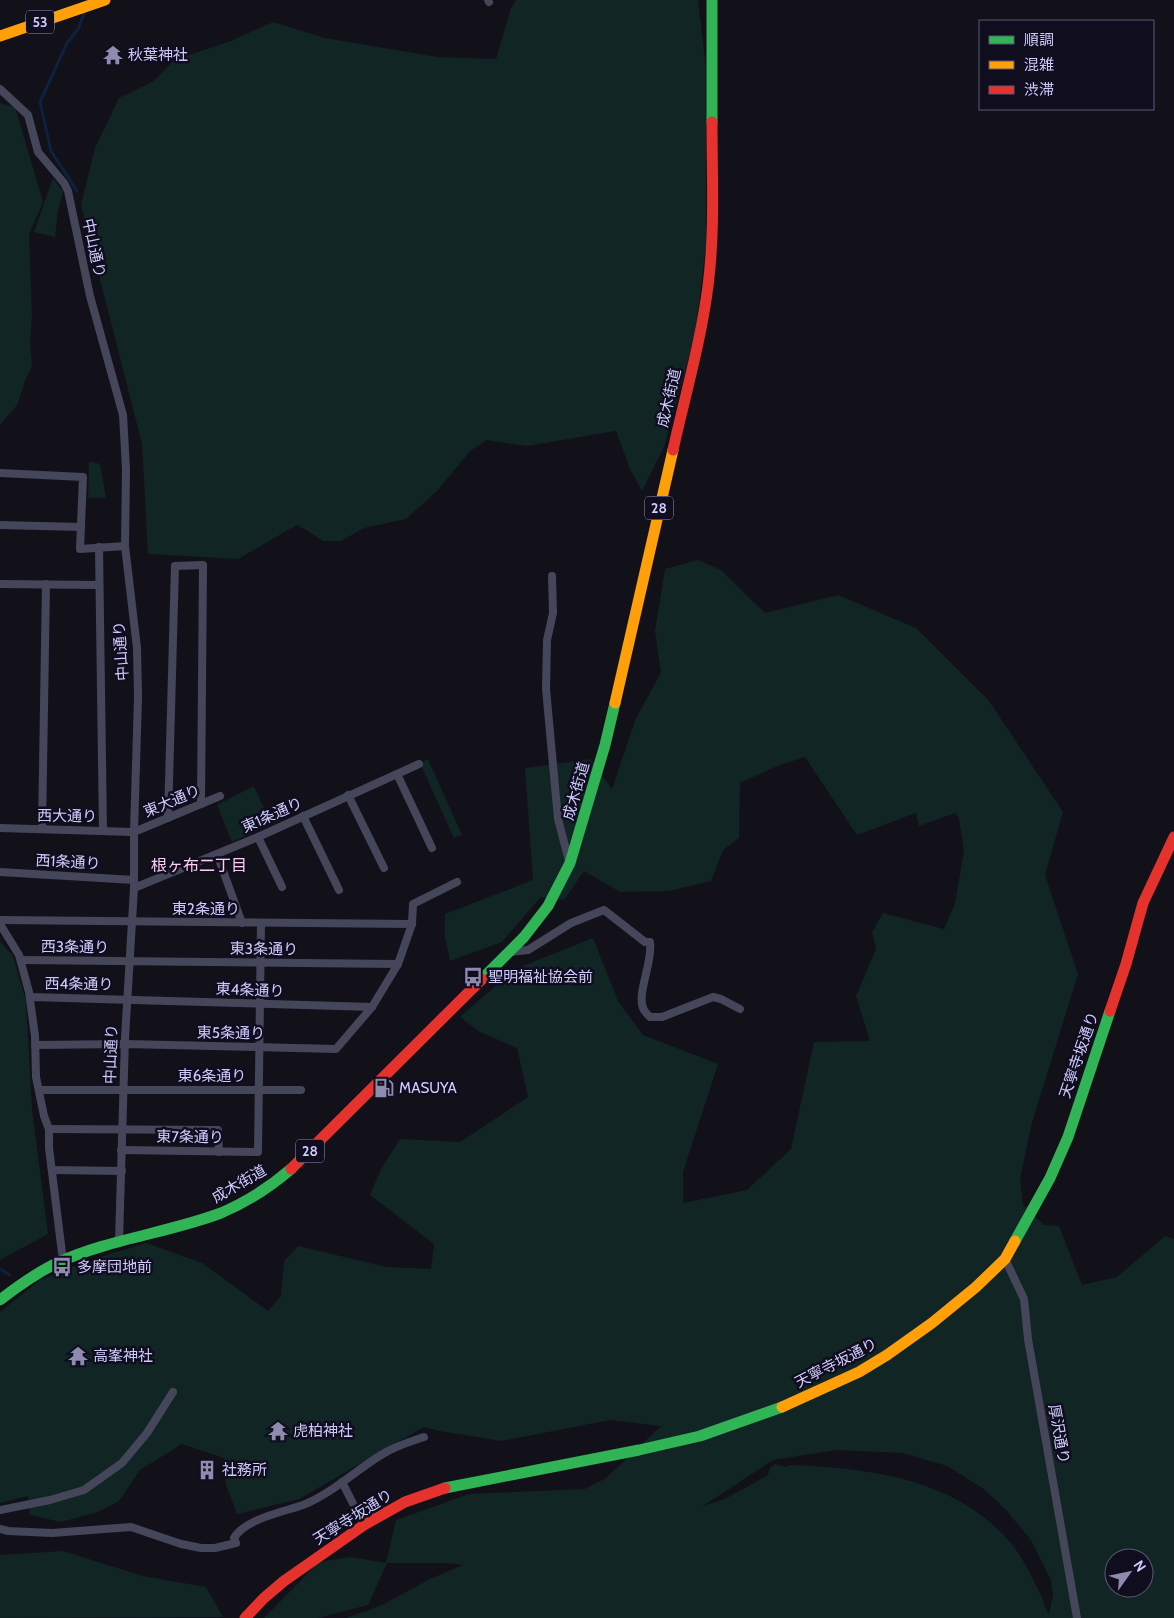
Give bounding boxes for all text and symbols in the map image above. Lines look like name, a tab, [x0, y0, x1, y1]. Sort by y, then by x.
road number: 53	[26, 11, 54, 34]
legend	[979, 20, 1154, 110]
text: 順調	[1024, 31, 1054, 49]
temple icon: 秋葉神社	[102, 44, 124, 66]
place label: 秋葉神社	[128, 46, 188, 64]
text: 混雑	[1024, 56, 1054, 74]
text: 渋滞	[1024, 81, 1054, 99]
street label: 中山通り	[79, 217, 109, 279]
street label: 成木街道	[653, 367, 685, 429]
road number: 28	[645, 496, 673, 520]
street label: 中山通り	[110, 620, 132, 682]
street label: 成木街道	[559, 760, 593, 822]
street label: 東大通り	[141, 781, 203, 821]
street label: 東1条通り	[239, 794, 305, 836]
street label: 西大通り	[37, 806, 97, 826]
street label: 西1条通り	[35, 851, 101, 873]
district label: 根ヶ布二丁目	[151, 856, 247, 875]
street label: 東2条通り	[172, 900, 240, 918]
street label: 西3条通り	[41, 937, 109, 957]
street label: 東3条通り	[230, 939, 298, 959]
bus stop icon: 聖明福祉協会前	[462, 966, 484, 988]
place label: 聖明福祉協会前	[488, 968, 593, 986]
street label: 西4条通り	[45, 974, 113, 994]
street label: 東4条通り	[215, 980, 285, 1000]
street label: 天寧寺坂通り	[1056, 1010, 1102, 1100]
street label: 東5条通り	[197, 1023, 265, 1043]
street label: 中山通り	[101, 1024, 121, 1084]
street label: 東6条通り	[178, 1067, 246, 1085]
fuel station icon: MASUYA	[373, 1077, 395, 1099]
place label: MASUYA	[399, 1079, 458, 1097]
street label: 東7条通り	[156, 1127, 224, 1147]
road number: 28	[296, 1140, 324, 1162]
street label: 成木街道	[209, 1161, 269, 1207]
bus stop icon: 多摩団地前	[51, 1256, 73, 1278]
place label: 多摩団地前	[77, 1258, 152, 1276]
street label: 天寧寺坂通り	[792, 1335, 880, 1391]
temple icon: 高峯神社	[67, 1345, 89, 1367]
place label: 高峯神社	[93, 1347, 153, 1365]
street label: 厚沢通り	[1045, 1403, 1073, 1465]
temple icon: 虎柏神社	[267, 1420, 289, 1442]
place label: 虎柏神社	[293, 1422, 353, 1440]
building icon: 社務所	[196, 1459, 218, 1481]
place label: 社務所	[222, 1461, 267, 1479]
street label: 天寧寺坂通り	[310, 1486, 396, 1548]
north arrow	[1104, 1548, 1154, 1598]
text: N	[1130, 1557, 1150, 1575]

